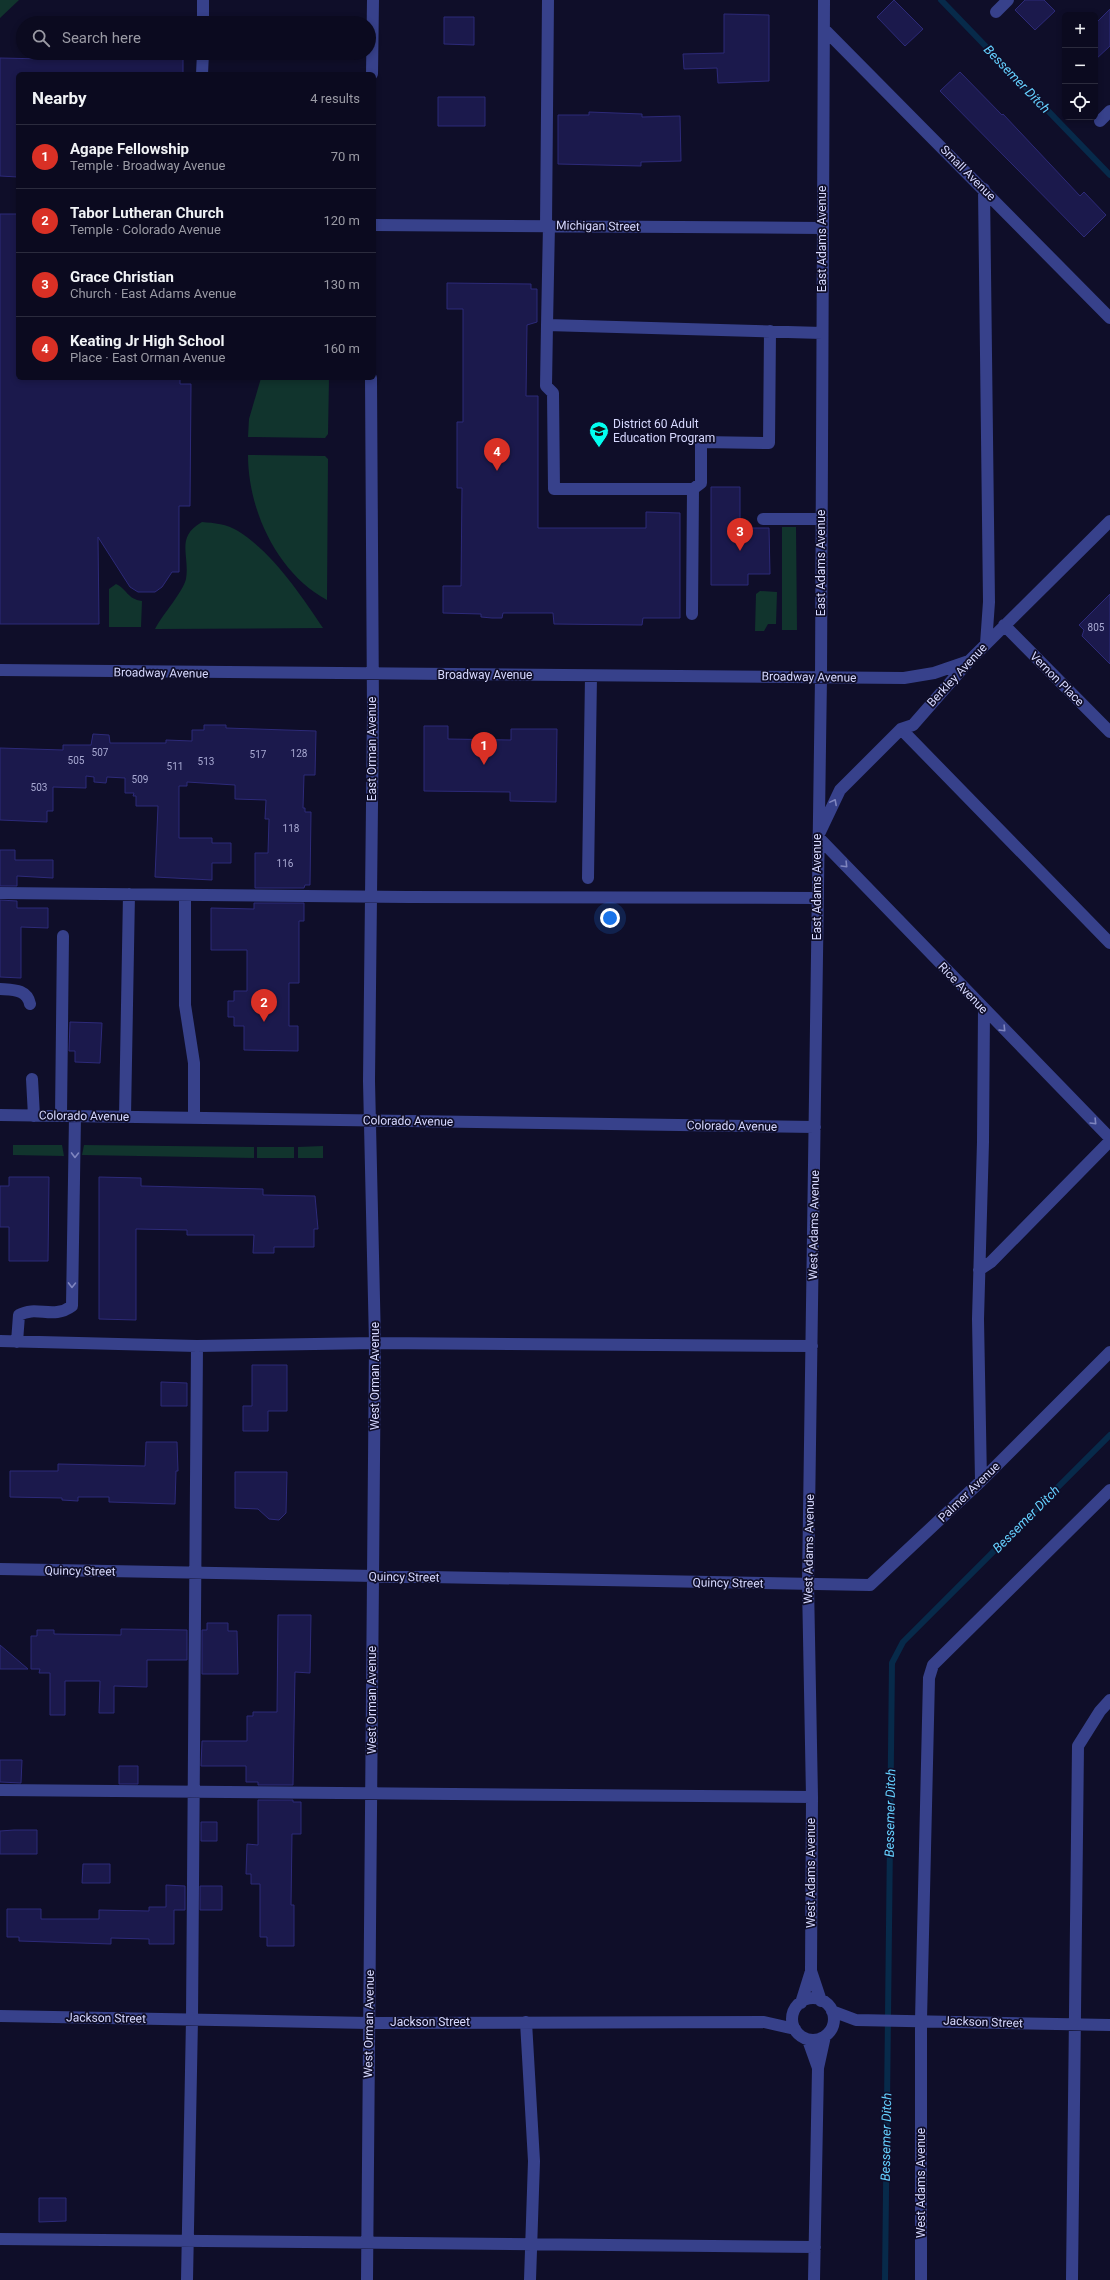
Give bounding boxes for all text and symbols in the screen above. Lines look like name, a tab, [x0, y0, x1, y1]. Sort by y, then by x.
map controls	[1062, 12, 1098, 120]
button: +	[1062, 12, 1098, 48]
search box	[16, 16, 376, 60]
icon: search	[30, 27, 52, 49]
text: Search here	[62, 29, 141, 47]
water label: Bessemer Ditch	[981, 42, 1053, 116]
button: −	[1062, 48, 1098, 84]
button: locate	[1062, 84, 1098, 120]
text: Nearby	[32, 88, 87, 108]
text: 4 results	[310, 91, 360, 106]
text: Agape Fellowship	[70, 140, 189, 158]
street label: Small Avenue	[938, 143, 998, 203]
text: 1	[41, 149, 49, 164]
text: 70 m	[331, 149, 360, 164]
text: Temple · Broadway Avenue	[70, 158, 225, 173]
street label: East Adams Avenue	[815, 186, 829, 292]
text: Tabor Lutheran Church	[70, 204, 224, 222]
text: 2	[41, 213, 49, 228]
text: 120 m	[323, 213, 360, 228]
street label: Michigan Street	[556, 218, 640, 234]
text: Temple · Colorado Avenue	[70, 222, 221, 237]
text: Grace Christian	[70, 268, 174, 286]
text: 3	[41, 277, 49, 292]
text: 130 m	[323, 277, 360, 292]
text: Church · East Adams Avenue	[70, 286, 236, 301]
text: Keating Jr High School	[70, 332, 224, 350]
text: 4	[41, 341, 49, 356]
text: 160 m	[323, 341, 360, 356]
text: Place · East Orman Avenue	[70, 350, 225, 365]
place label: District 60 Adult Education Program	[613, 417, 715, 445]
school or university icon: District 60 Adult Education Program	[588, 420, 610, 448]
pin: 4	[484, 438, 510, 471]
street label: East Adams Avenue	[814, 510, 828, 616]
pin: 3	[727, 518, 753, 551]
house number: 805	[1088, 622, 1105, 633]
street label: Berkley Avenue	[924, 641, 990, 709]
street label: Vernon Place	[1027, 649, 1087, 709]
street label: Broadway Avenue	[113, 665, 209, 681]
street label: Broadway Avenue	[438, 668, 532, 682]
street label: Broadway Avenue	[761, 669, 857, 685]
street label: East Orman Avenue	[365, 697, 379, 801]
pin: 1	[471, 732, 497, 765]
house number: 507	[92, 747, 109, 758]
house number: 128	[291, 748, 308, 759]
house number: 517	[250, 749, 267, 760]
house number: 505	[68, 755, 85, 766]
house number: 513	[198, 756, 214, 767]
house number: 511	[167, 761, 183, 772]
house number: 509	[132, 774, 148, 785]
house number: 503	[31, 782, 47, 793]
one-way arrow	[830, 798, 837, 806]
house number: 118	[283, 823, 300, 834]
street label: East Adams Avenue	[810, 834, 824, 940]
house number: 116	[277, 858, 294, 869]
one-way arrow	[840, 860, 848, 868]
your location	[600, 908, 620, 928]
street label: Rice Avenue	[935, 960, 991, 1016]
pin: 2	[251, 989, 277, 1022]
one-way arrow	[998, 1024, 1006, 1032]
street label: Colorado Avenue	[39, 1108, 129, 1124]
street label: Colorado Avenue	[363, 1113, 453, 1129]
one-way arrow	[1089, 1117, 1097, 1125]
street label: Colorado Avenue	[687, 1118, 777, 1134]
one-way arrow	[71, 1152, 79, 1158]
street label: West Adams Avenue	[806, 1170, 822, 1280]
one-way arrow	[68, 1282, 76, 1288]
street label: West Orman Avenue	[368, 1322, 382, 1430]
street label: Palmer Avenue	[935, 1459, 1003, 1525]
water label: Bessemer Ditch	[989, 1482, 1063, 1556]
street label: West Adams Avenue	[801, 1494, 817, 1604]
street label: Quincy Street	[44, 1563, 116, 1579]
street label: Quincy Street	[368, 1569, 440, 1585]
street label: Quincy Street	[692, 1575, 764, 1591]
street label: West Orman Avenue	[365, 1646, 379, 1754]
water label: Bessemer Ditch	[882, 1769, 898, 1857]
street label: West Adams Avenue	[804, 1818, 818, 1928]
street label: West Orman Avenue	[361, 1970, 377, 2078]
street label: Jackson Street	[66, 2010, 146, 2026]
street label: Jackson Street	[943, 2014, 1023, 2030]
street label: Jackson Street	[390, 2015, 470, 2029]
water label: Bessemer Ditch	[878, 2093, 894, 2181]
street label: West Adams Avenue	[914, 2128, 928, 2238]

